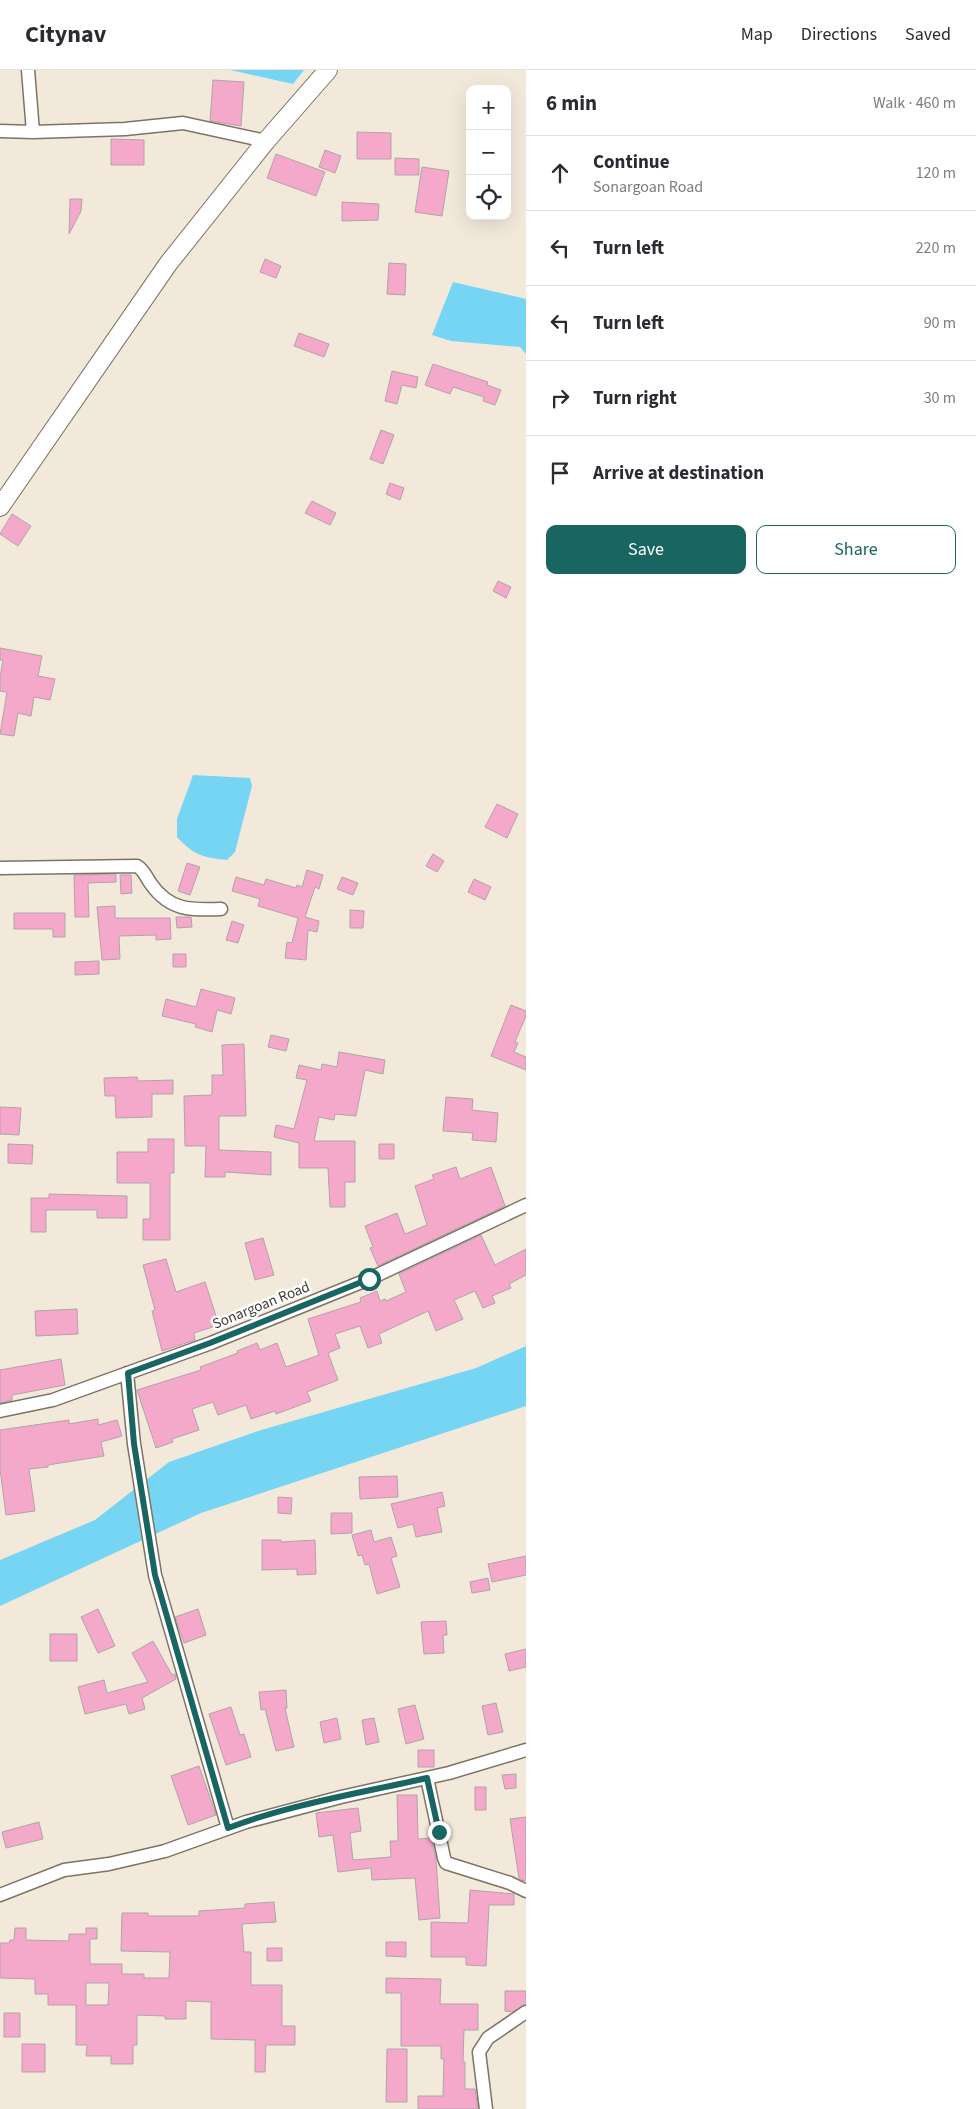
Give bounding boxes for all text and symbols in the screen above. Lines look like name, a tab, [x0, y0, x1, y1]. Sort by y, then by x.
text: Citynav	[25, 17, 106, 52]
text: Map	[741, 22, 773, 47]
text: Directions	[801, 22, 877, 47]
text: Saved	[905, 22, 951, 47]
map controls	[466, 85, 511, 220]
button: +	[466, 85, 511, 130]
text: 6 min	[546, 88, 597, 118]
text: Walk · 460 m	[873, 92, 956, 114]
button: −	[466, 130, 511, 175]
text: Continue	[593, 149, 670, 176]
icon: ahead	[546, 159, 574, 187]
text: 120 m	[916, 162, 956, 184]
button: locate	[466, 175, 511, 220]
text: Sonargoan Road	[593, 176, 703, 198]
icon: left	[546, 234, 574, 262]
text: Turn left	[593, 235, 664, 262]
text: 220 m	[916, 237, 956, 259]
icon: left	[546, 309, 574, 337]
text: Turn left	[593, 310, 664, 337]
text: 90 m	[924, 312, 956, 334]
icon: right	[546, 384, 574, 412]
text: Turn right	[593, 385, 677, 412]
text: 30 m	[924, 387, 956, 409]
icon: arrive	[546, 459, 574, 487]
text: Arrive at destination	[593, 460, 764, 487]
button: Save	[546, 525, 746, 574]
button: Share	[756, 525, 956, 574]
route start	[358, 1268, 381, 1291]
street label: Sonargoan Road	[209, 1276, 313, 1335]
route end	[428, 1821, 451, 1844]

